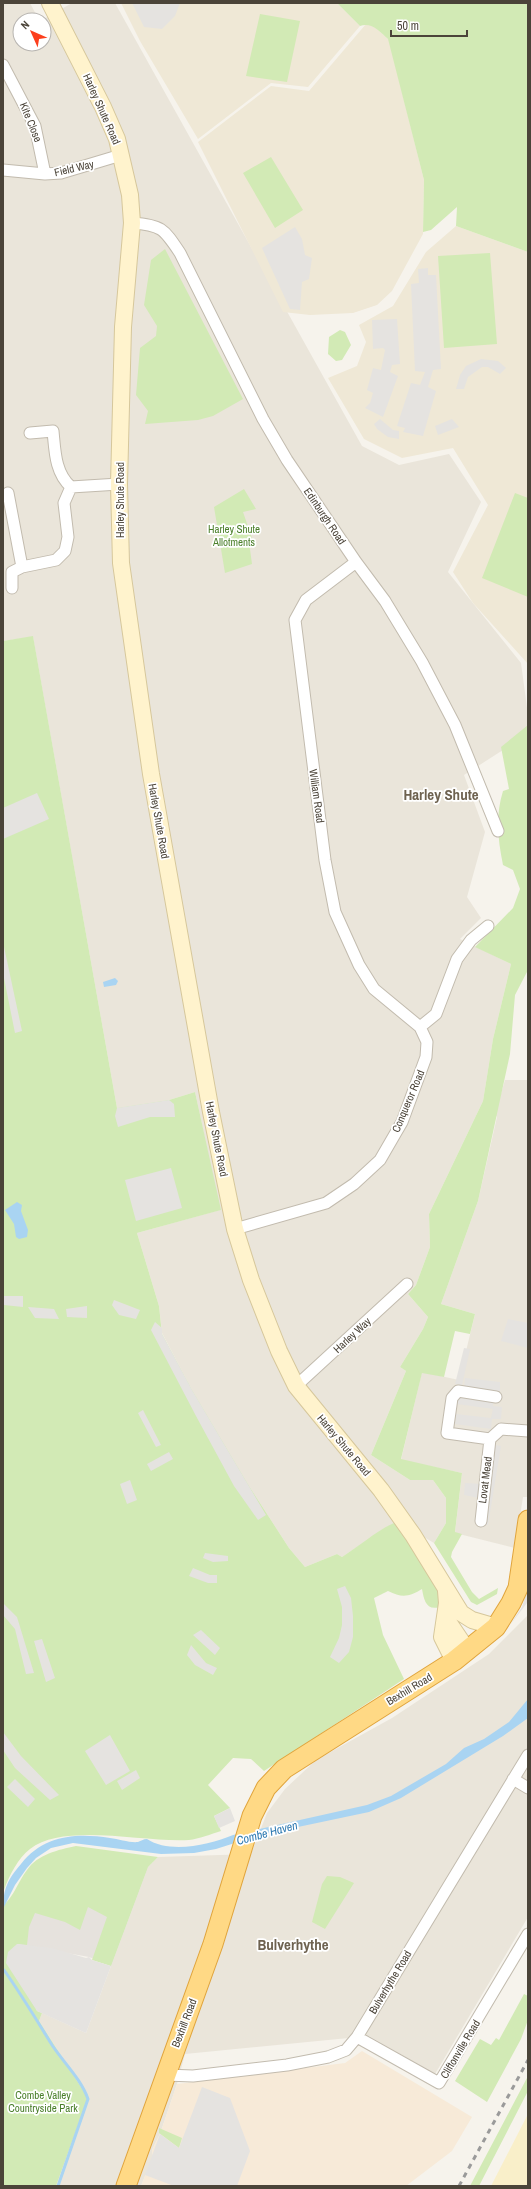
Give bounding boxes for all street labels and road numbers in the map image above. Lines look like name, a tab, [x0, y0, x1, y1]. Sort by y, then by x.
street label: Harley Shute Road	[80, 71, 124, 147]
street label: Kite Close	[17, 100, 45, 144]
street label: Field Way	[53, 157, 96, 179]
street label: Harley Shute Road	[113, 462, 127, 538]
street label: Edinburgh Road	[301, 485, 349, 547]
street label: William Road	[306, 768, 328, 824]
street label: Harley Shute Road	[145, 782, 173, 860]
street label: Conqueror Road	[389, 1068, 427, 1134]
street label: Harley Shute Road	[203, 1100, 231, 1178]
street label: Harley Way	[330, 1314, 374, 1356]
street label: Harley Shute Road	[314, 1411, 374, 1479]
street label: Lovat Mead	[475, 1456, 495, 1504]
street label: Bexhill Road	[383, 1670, 435, 1708]
street label: Bulverhythe Road	[366, 1948, 414, 2016]
street label: Bexhill Road	[168, 1997, 200, 2049]
street label: Cliftonville Road	[437, 2017, 483, 2081]

